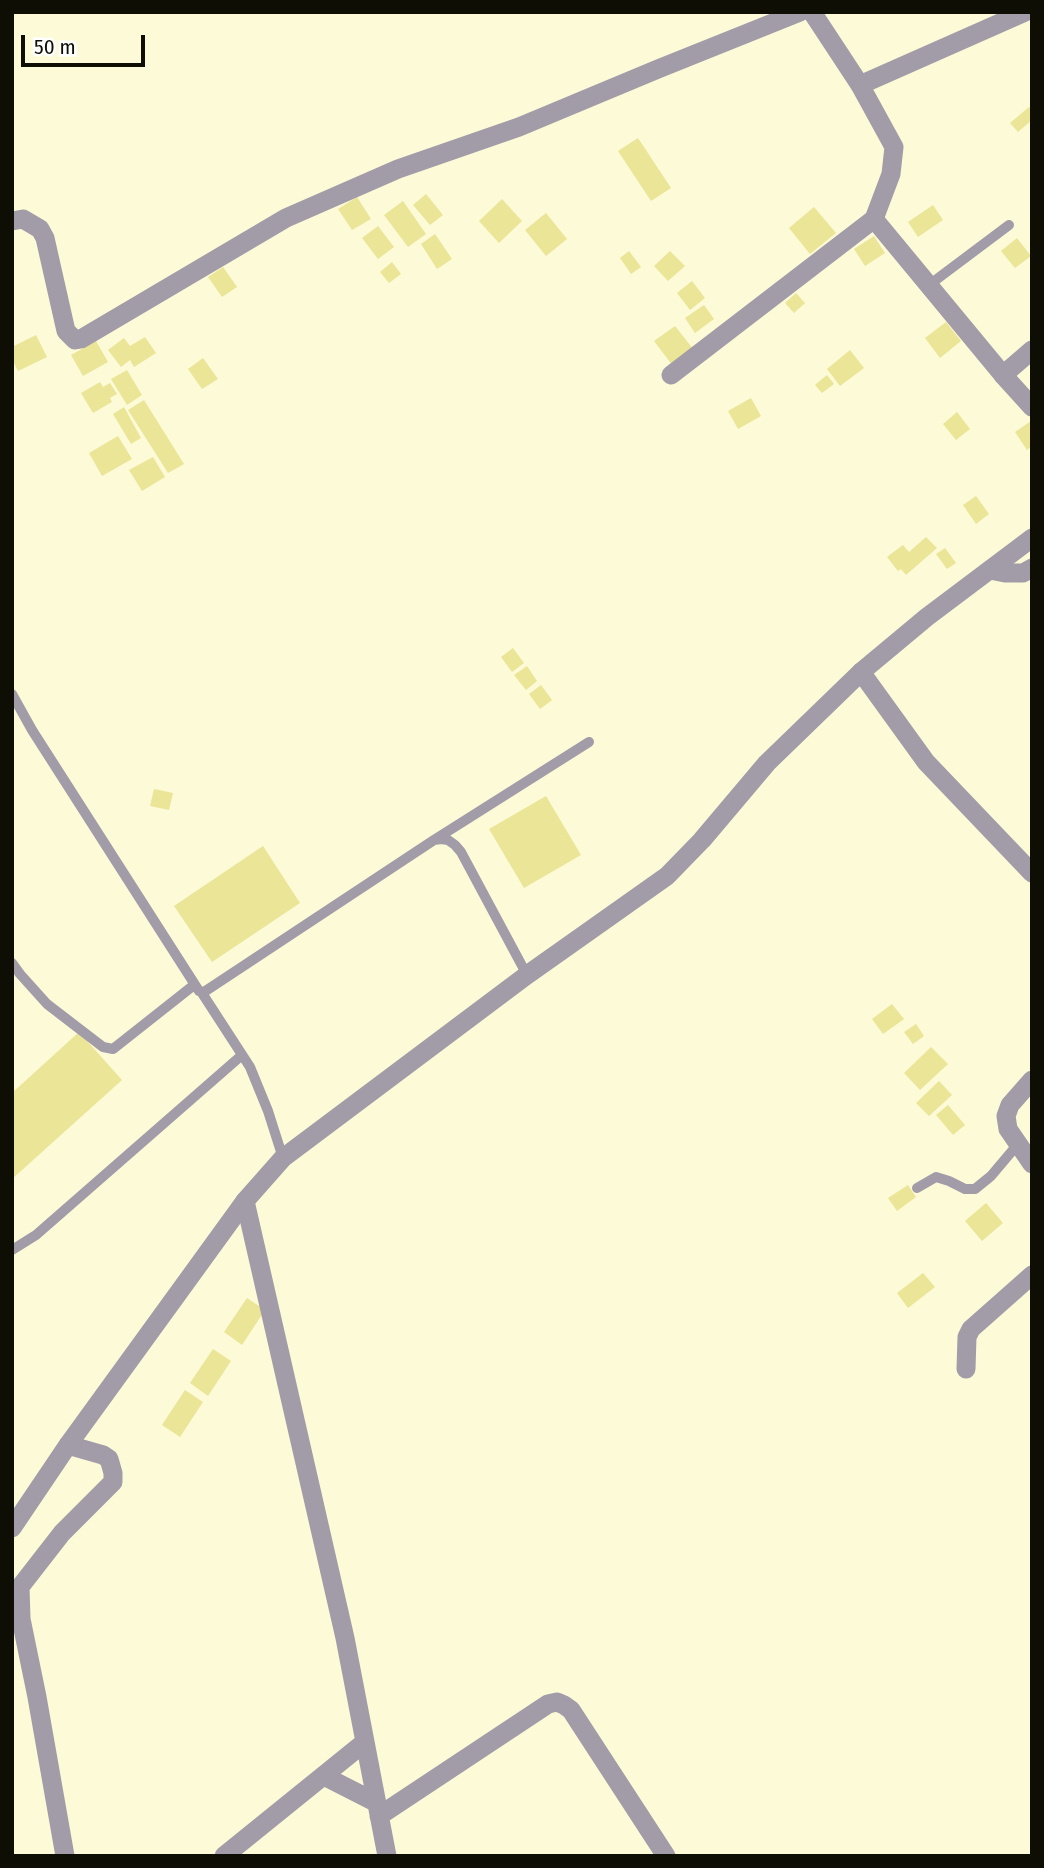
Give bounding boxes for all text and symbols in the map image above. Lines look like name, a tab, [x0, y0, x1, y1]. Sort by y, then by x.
scale bar	[24, 21, 149, 65]
text: 50 m	[34, 34, 76, 60]

